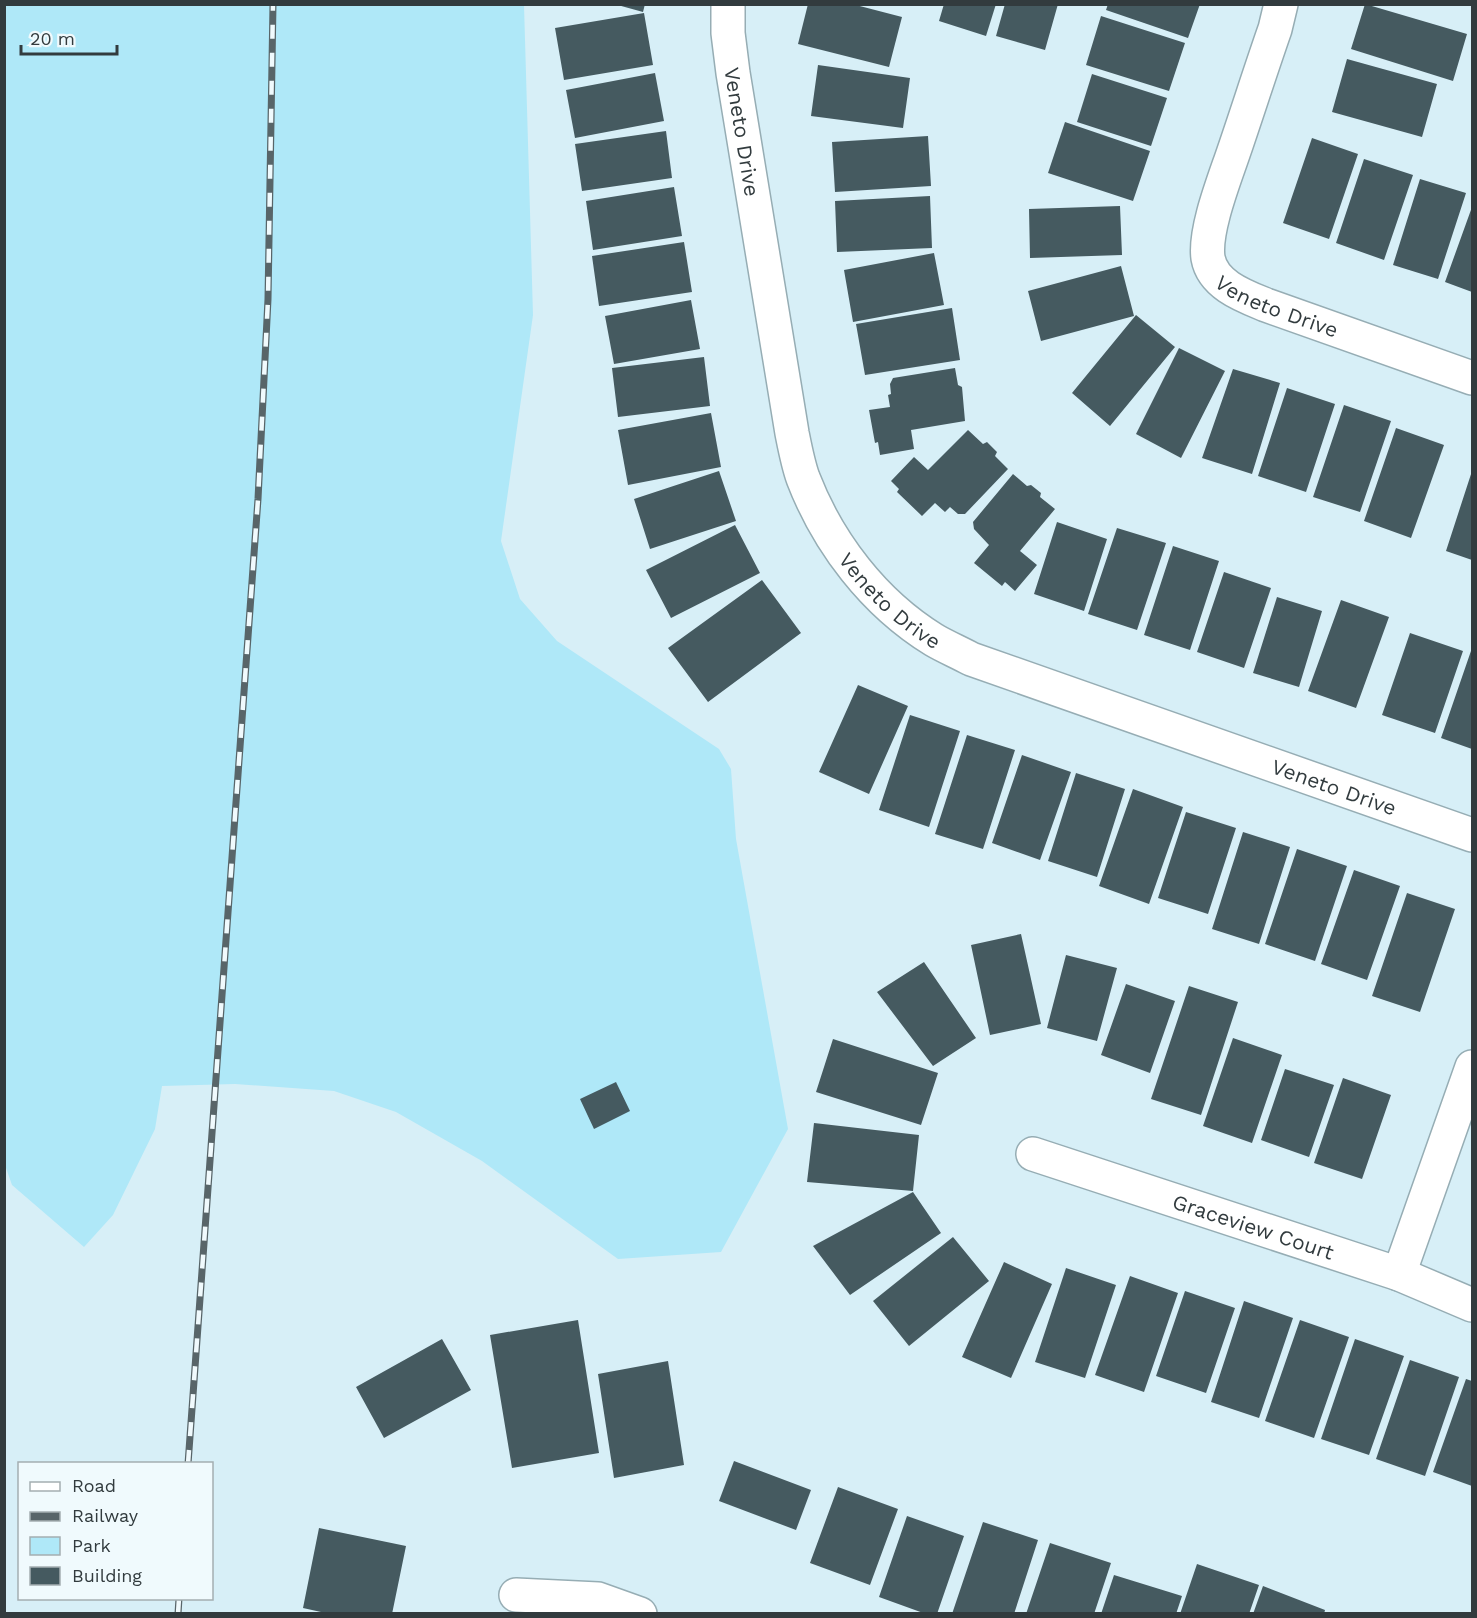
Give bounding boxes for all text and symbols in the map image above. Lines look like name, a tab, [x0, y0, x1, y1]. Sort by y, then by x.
scale bar	[21, 18, 117, 56]
text: 20 m	[30, 28, 75, 49]
street label: Veneto Drive	[720, 66, 766, 198]
street label: Veneto Drive	[1210, 269, 1342, 342]
street label: Veneto Drive	[834, 547, 946, 654]
street label: Veneto Drive	[1269, 753, 1400, 820]
street label: Graceview Court	[1170, 1188, 1338, 1264]
legend	[18, 1462, 213, 1600]
text: Road	[72, 1475, 116, 1496]
text: Railway	[72, 1505, 139, 1526]
text: Park	[72, 1535, 111, 1556]
text: Building	[72, 1565, 142, 1586]

